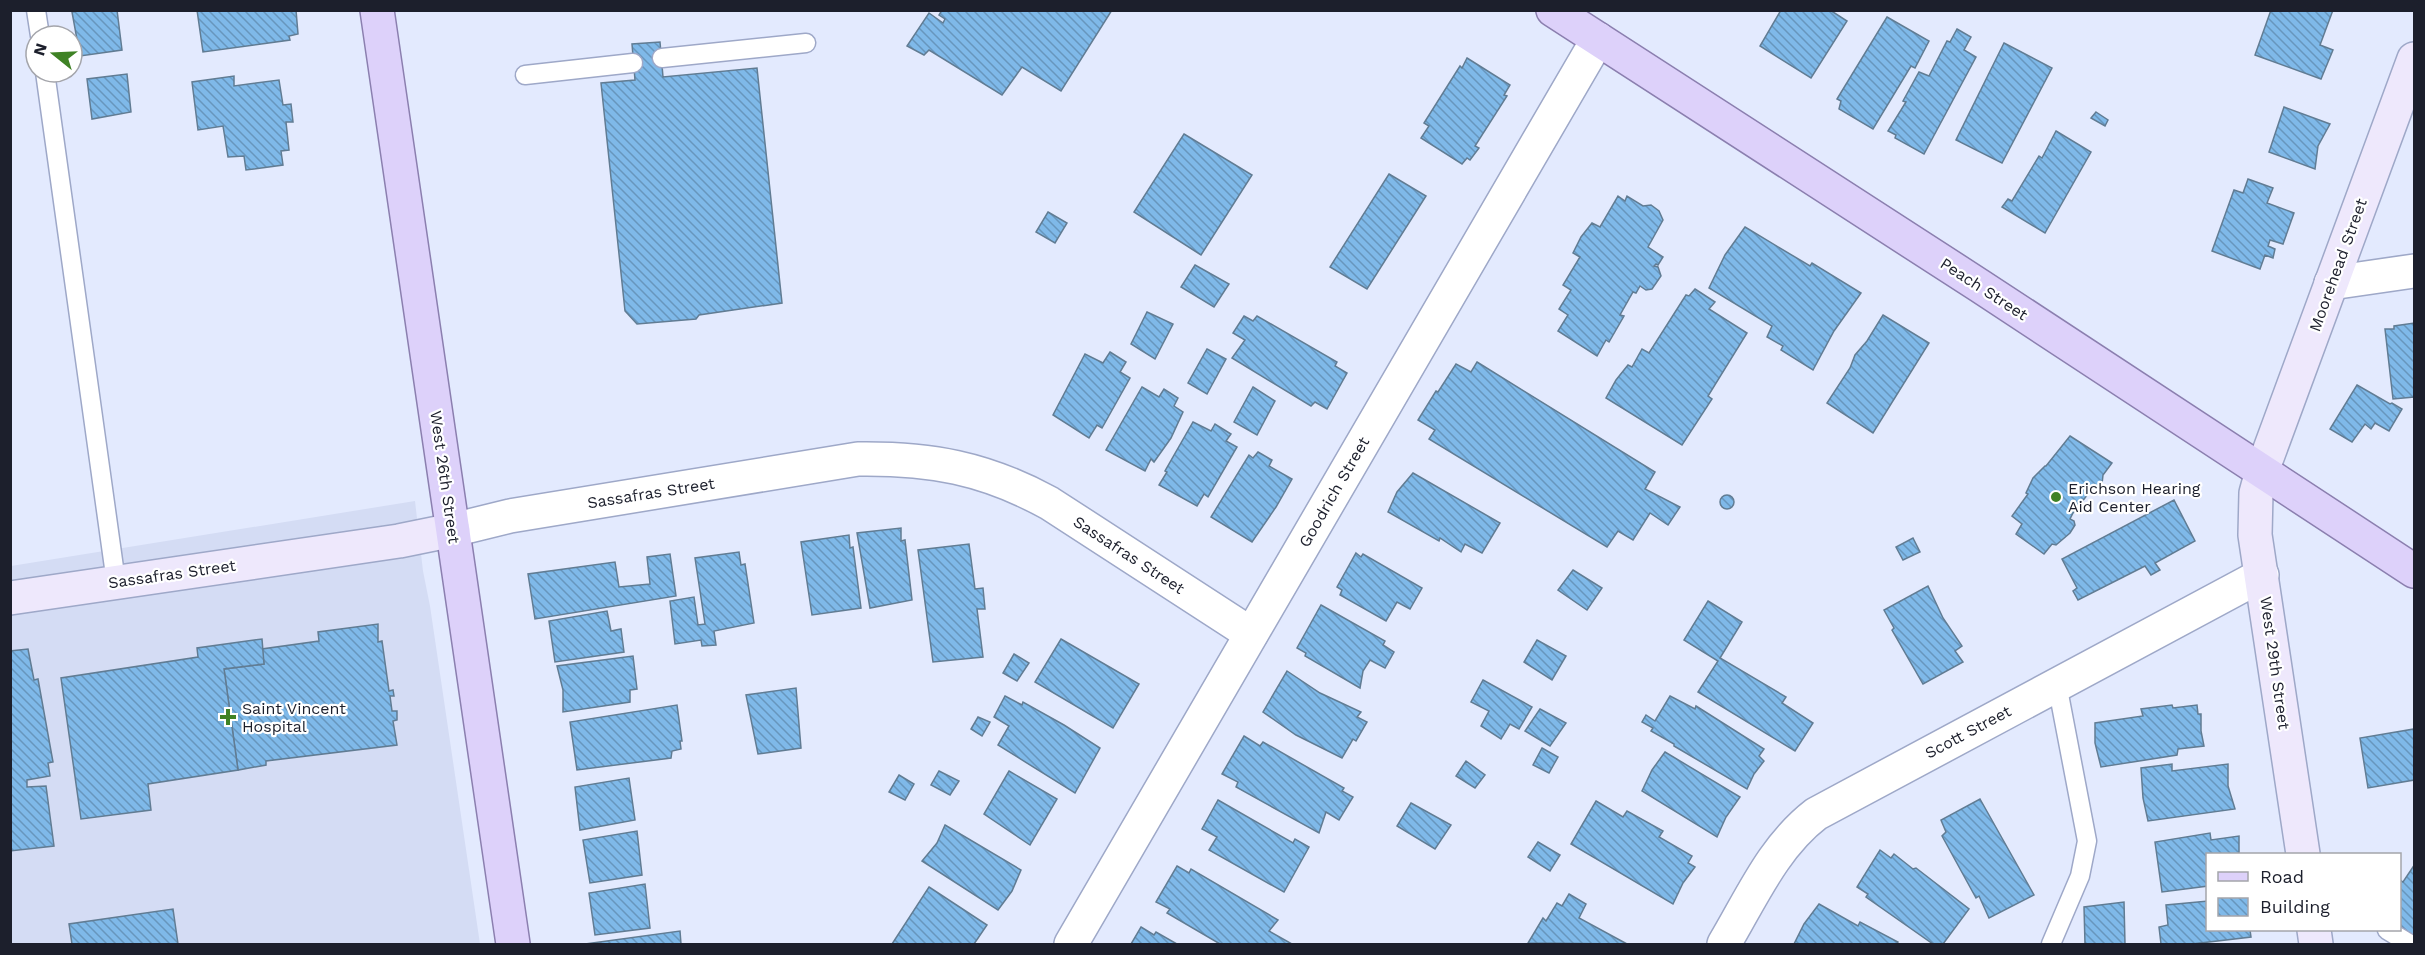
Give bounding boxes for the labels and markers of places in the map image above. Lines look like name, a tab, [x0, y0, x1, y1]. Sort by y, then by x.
place label: Erichson Hearing Aid Center	[2068, 479, 2201, 516]
marker: Erichson Hearing Aid Center	[2049, 490, 2063, 504]
place label: Saint Vincent Hospital	[242, 699, 346, 736]
marker: Saint Vincent Hospital	[219, 708, 237, 726]

